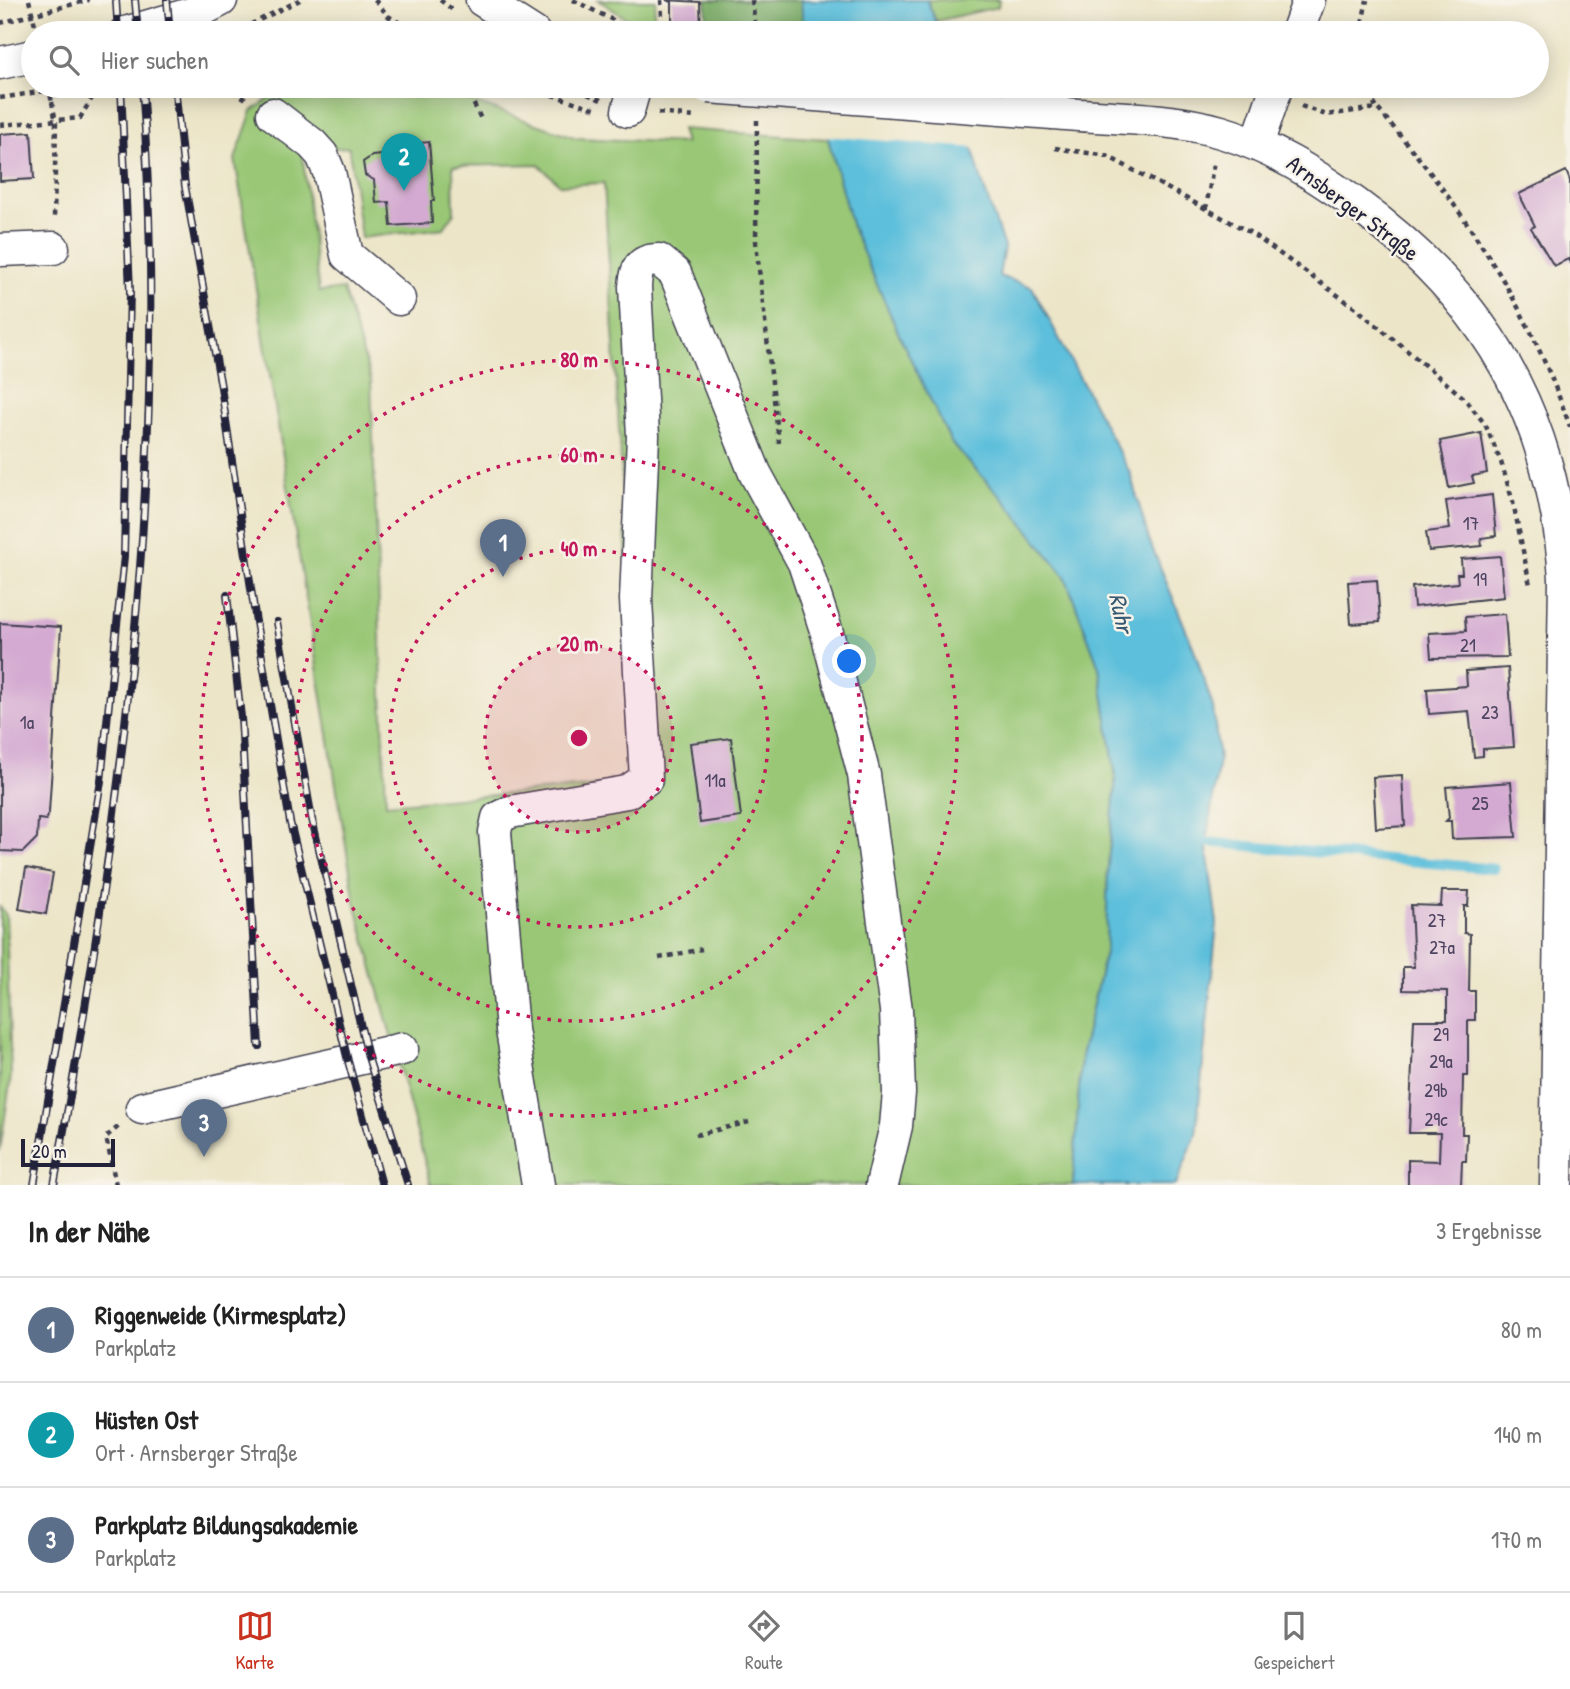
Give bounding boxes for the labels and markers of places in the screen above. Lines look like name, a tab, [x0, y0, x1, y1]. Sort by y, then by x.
pin: 2	[381, 133, 427, 191]
pin: 1	[480, 519, 526, 577]
centre of rings	[567, 726, 591, 750]
pin: 3	[181, 1099, 227, 1157]

